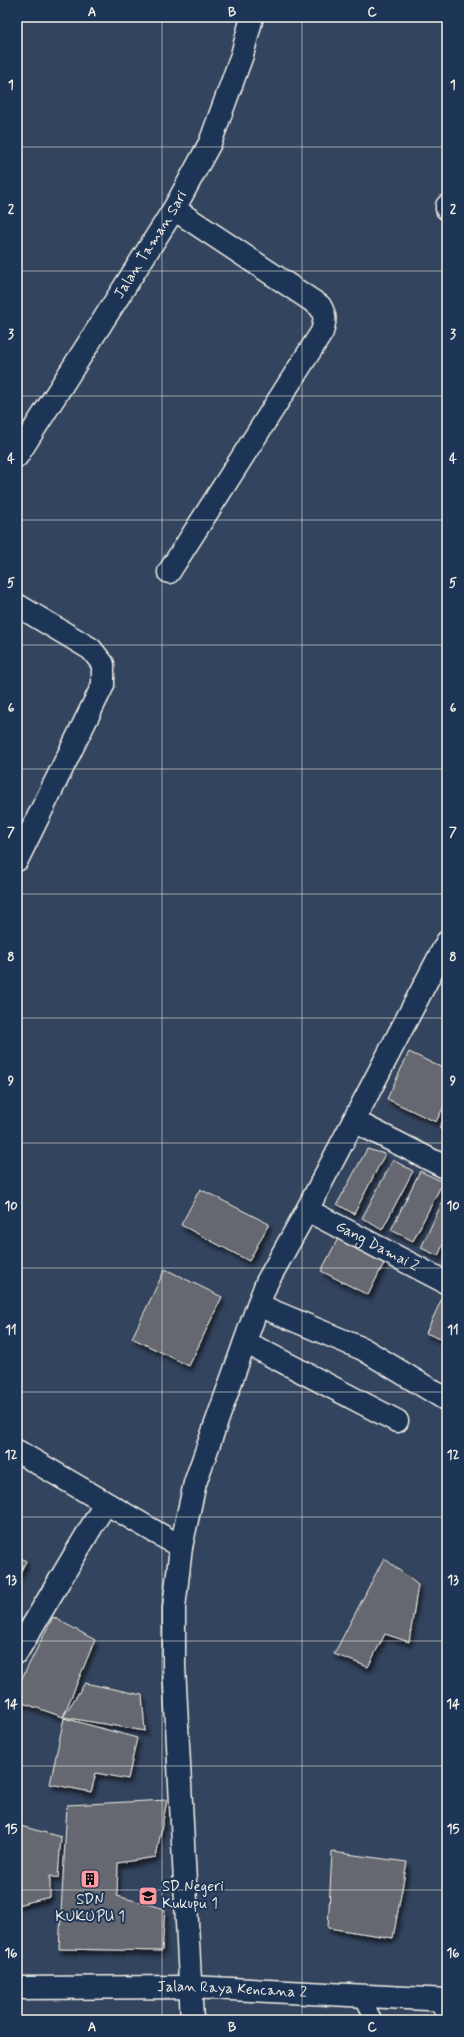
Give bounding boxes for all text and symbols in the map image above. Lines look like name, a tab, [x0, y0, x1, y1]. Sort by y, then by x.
text: A	[88, 4, 96, 21]
text: B	[228, 4, 237, 21]
text: C	[367, 4, 377, 21]
text: 1	[8, 77, 14, 94]
text: 1	[450, 77, 456, 94]
street label: Jalan Taman Sari	[109, 187, 192, 303]
text: 2	[8, 201, 15, 218]
text: 2	[450, 201, 457, 218]
text: 3	[8, 326, 14, 343]
text: 3	[450, 326, 456, 343]
text: 4	[7, 451, 15, 468]
text: 4	[449, 451, 457, 468]
text: 5	[7, 575, 15, 592]
text: 5	[449, 575, 457, 592]
text: 6	[8, 700, 15, 717]
text: 6	[450, 700, 457, 717]
text: 7	[7, 824, 15, 841]
text: 7	[449, 824, 457, 841]
text: 8	[7, 949, 15, 966]
text: 8	[449, 949, 457, 966]
text: 9	[8, 1073, 15, 1090]
text: 9	[450, 1073, 457, 1090]
text: 10	[4, 1198, 18, 1215]
text: 10	[446, 1198, 460, 1215]
street label: Gang Damai 2	[332, 1217, 422, 1277]
text: 11	[5, 1322, 17, 1339]
text: 11	[447, 1322, 459, 1339]
text: 12	[5, 1447, 17, 1464]
text: 12	[447, 1447, 459, 1464]
text: 13	[5, 1572, 17, 1589]
text: 13	[447, 1572, 459, 1589]
text: 14	[4, 1696, 18, 1713]
text: 14	[446, 1696, 460, 1713]
text: 15	[5, 1821, 17, 1838]
text: 15	[447, 1821, 459, 1838]
building icon: SDN KUKUPU 1	[79, 1868, 101, 1890]
place label: SD Negeri Kukupu 1	[162, 1877, 224, 1914]
school or university icon: SD Negeri Kukupu 1	[137, 1885, 159, 1907]
place label: SDN KUKUPU 1	[55, 1890, 125, 1927]
text: 16	[4, 1945, 18, 1962]
text: 16	[446, 1945, 460, 1962]
street label: Jalan Raya Kencana 2	[157, 1977, 307, 2003]
text: A	[88, 2019, 96, 2036]
text: B	[228, 2019, 237, 2036]
text: C	[367, 2019, 377, 2036]

